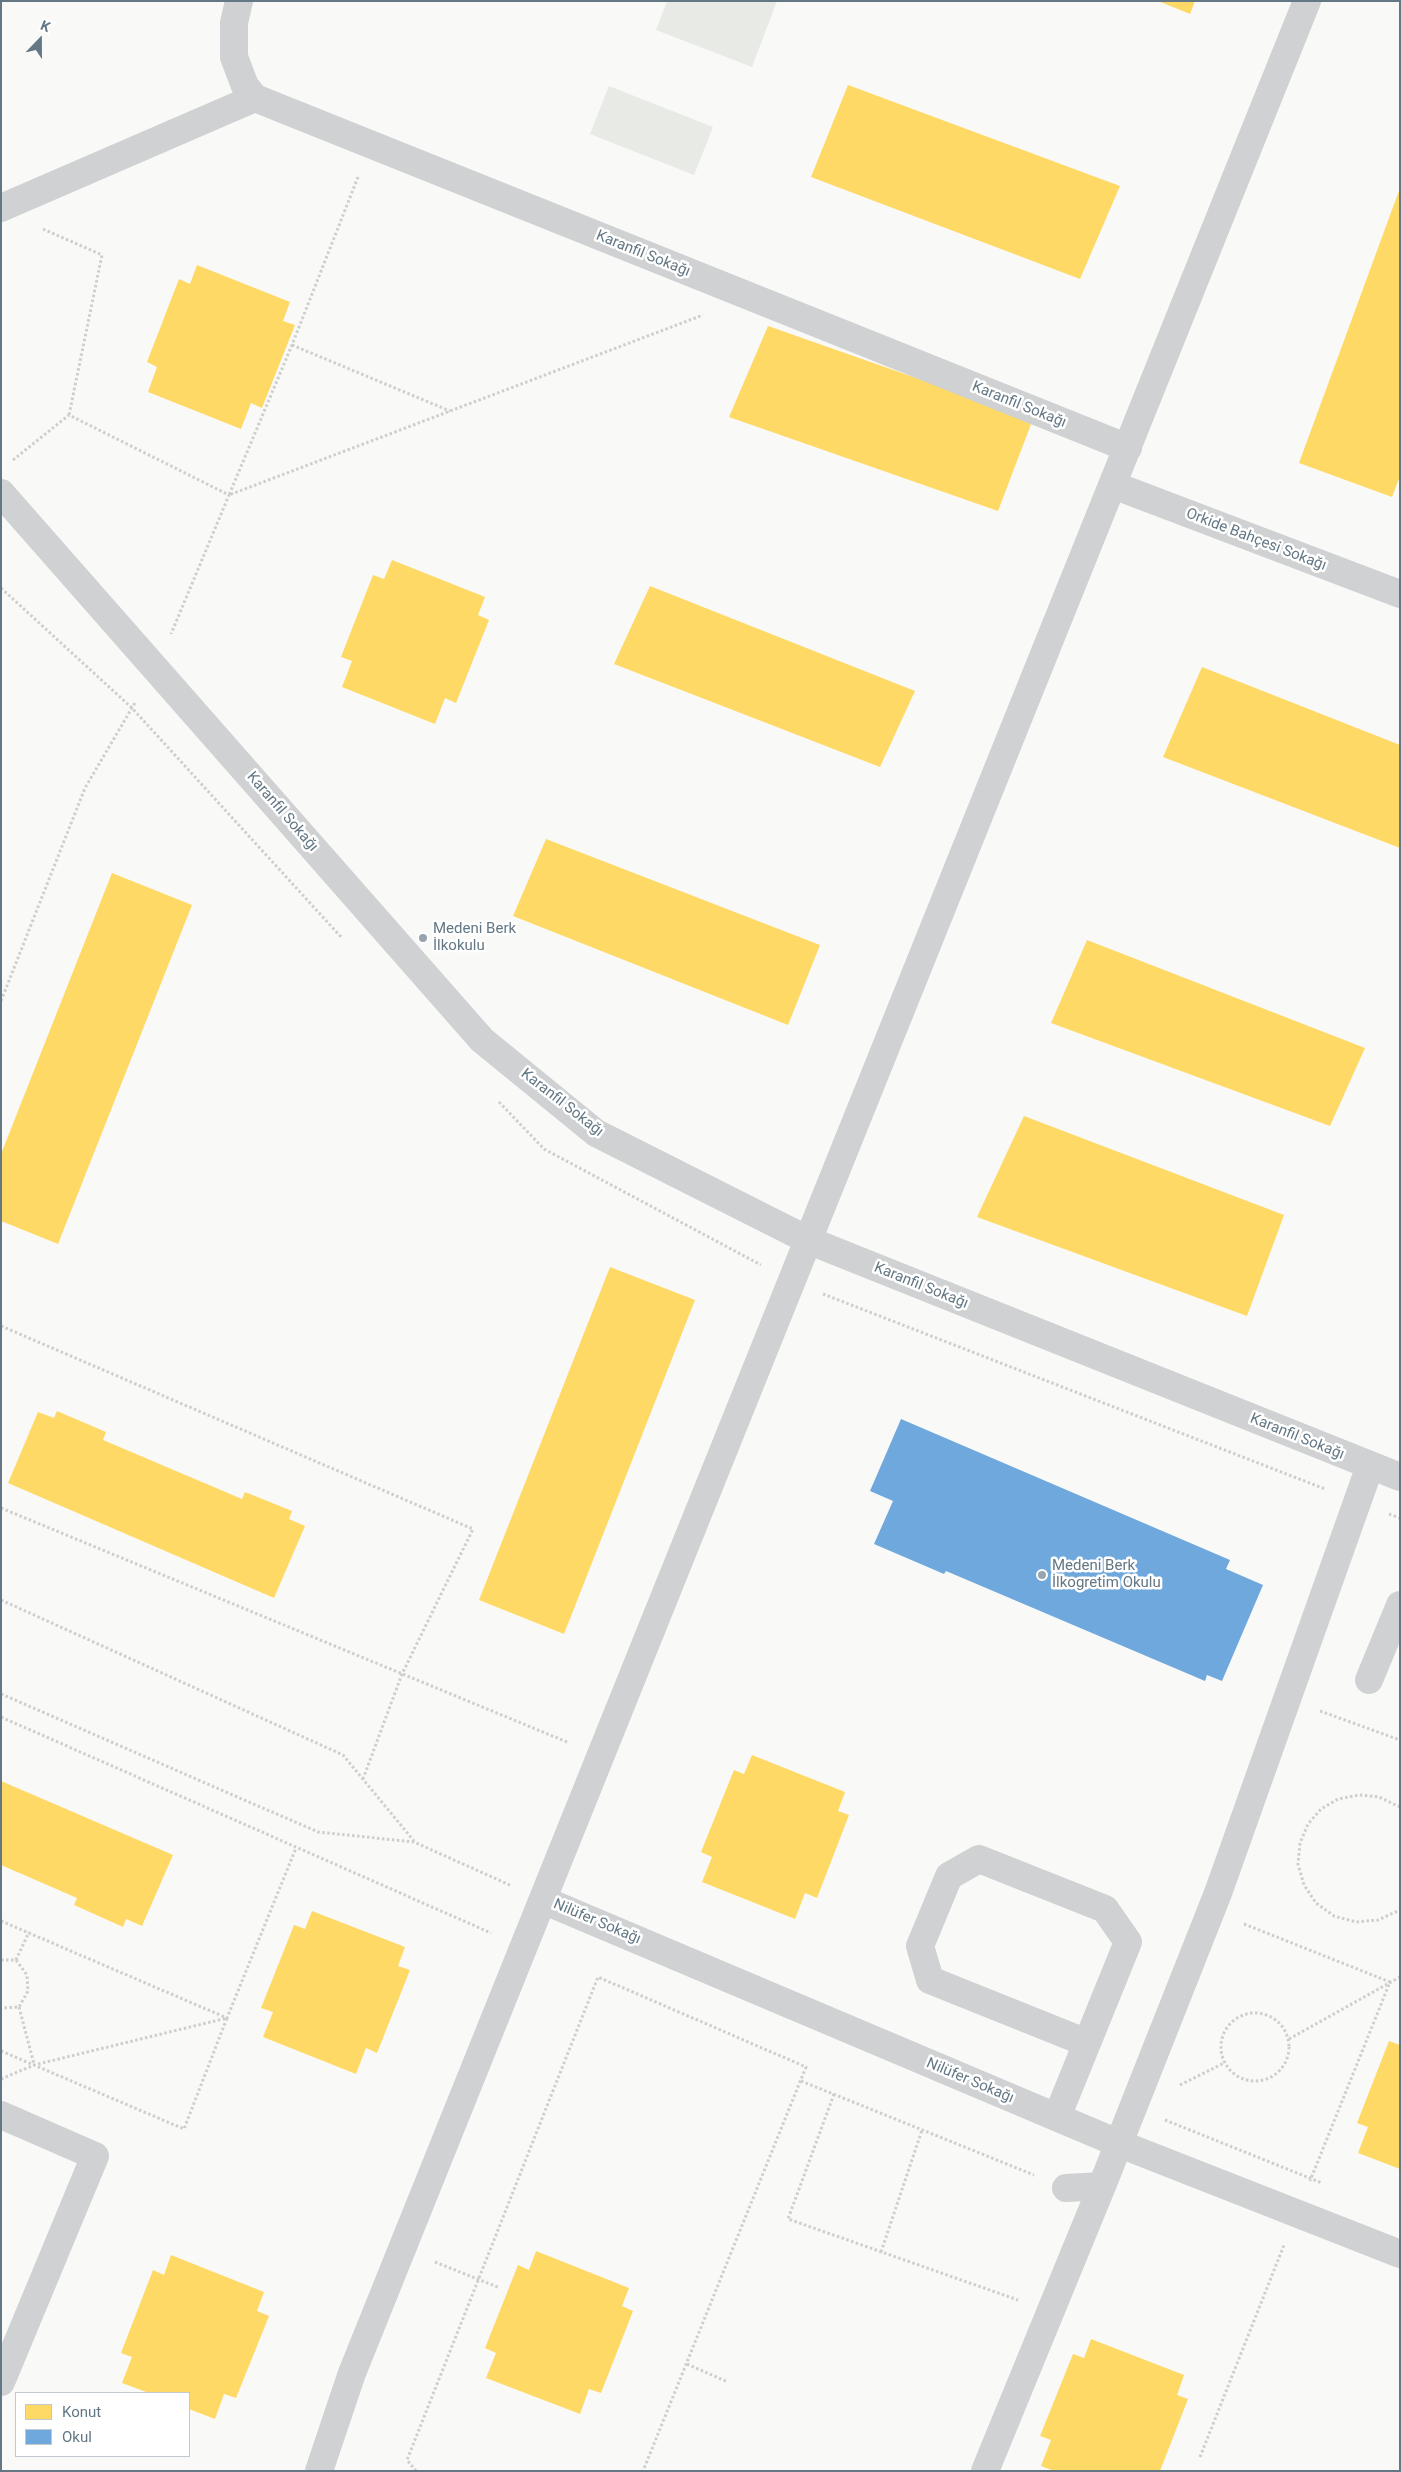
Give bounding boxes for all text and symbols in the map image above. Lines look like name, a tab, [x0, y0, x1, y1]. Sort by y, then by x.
north arrow	[15, 15, 65, 65]
text: K	[38, 17, 53, 35]
street label: Karanfil Sokağı	[593, 227, 693, 281]
street label: Karanfil Sokağı	[969, 378, 1069, 432]
street label: Orkide Bahçesi Sokağı	[1183, 505, 1329, 575]
street label: Karanfil Sokağı	[242, 768, 322, 856]
place label: Medeni Berk İlkokulu	[433, 920, 516, 955]
marker: Medeni Berk İlkokulu	[417, 932, 429, 944]
street label: Karanfil Sokağı	[517, 1065, 607, 1141]
street label: Karanfil Sokağı	[871, 1259, 971, 1313]
street label: Karanfil Sokağı	[1247, 1410, 1347, 1464]
place label: Medeni Berk İlkogretim Okulu	[1052, 1557, 1161, 1592]
marker: Medeni Berk İlkogretim Okulu	[1036, 1569, 1048, 1581]
street label: Nilüfer Sokağı	[550, 1895, 644, 1949]
street label: Nilüfer Sokağı	[923, 2054, 1017, 2108]
legend	[15, 2392, 190, 2457]
text: Konut	[62, 2403, 101, 2421]
text: Okul	[62, 2428, 92, 2446]

